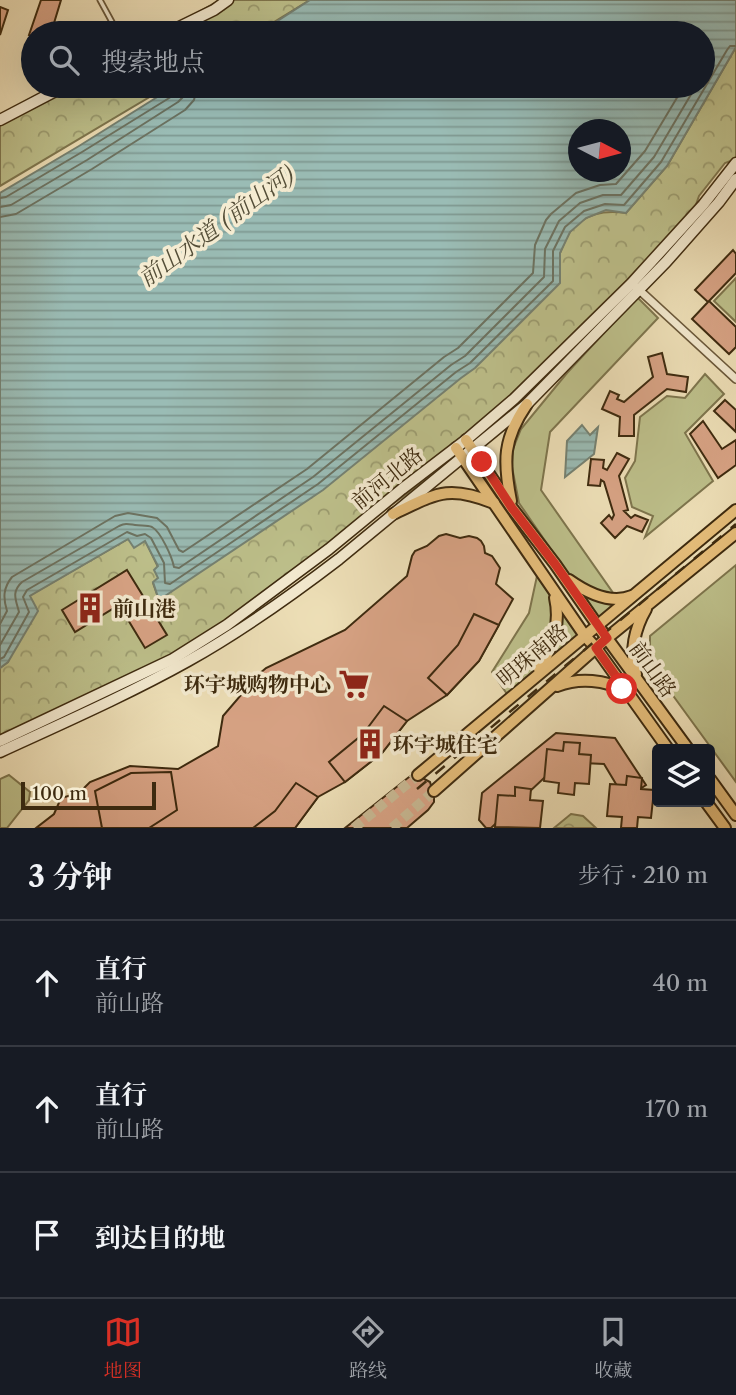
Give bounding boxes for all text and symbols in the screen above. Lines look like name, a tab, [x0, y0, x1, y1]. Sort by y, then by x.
search box	[21, 21, 715, 98]
icon: search	[45, 41, 83, 79]
text: 搜索地点	[101, 46, 205, 78]
north arrow	[568, 119, 631, 182]
water label: 前山水道 (前山河)	[133, 160, 301, 292]
street label: 前河北路	[346, 442, 428, 514]
route end	[466, 446, 497, 477]
building icon: 前山港	[73, 591, 107, 625]
place label: 前山港	[113, 596, 176, 621]
street label: 明珠南路	[492, 618, 572, 692]
street label: 前山路	[624, 636, 682, 702]
supermarket icon: 环宇城购物中心	[337, 667, 371, 701]
place label: 环宇城购物中心	[184, 672, 331, 697]
route start	[606, 673, 637, 704]
building icon: 环宇城住宅	[353, 727, 387, 761]
place label: 环宇城住宅	[393, 732, 498, 757]
map controls	[652, 744, 715, 807]
button: layers	[652, 744, 715, 807]
scale bar	[21, 779, 156, 811]
text: 100 m	[32, 782, 87, 805]
text: 3 分钟	[28, 858, 112, 895]
text: 步行 · 210 m	[578, 861, 708, 889]
text: 直行	[95, 953, 147, 985]
icon: ahead	[28, 964, 66, 1002]
text: 40 m	[653, 969, 708, 997]
text: 前山路	[95, 989, 164, 1017]
text: 直行	[95, 1079, 147, 1111]
icon: ahead	[28, 1090, 66, 1128]
text: 170 m	[645, 1095, 708, 1123]
text: 前山路	[95, 1115, 164, 1143]
icon: arrive	[28, 1216, 66, 1254]
text: 到达目的地	[95, 1222, 225, 1254]
tab: 地图	[104, 1313, 142, 1382]
tab: 路线	[349, 1313, 387, 1382]
tab: 收藏	[594, 1313, 632, 1382]

